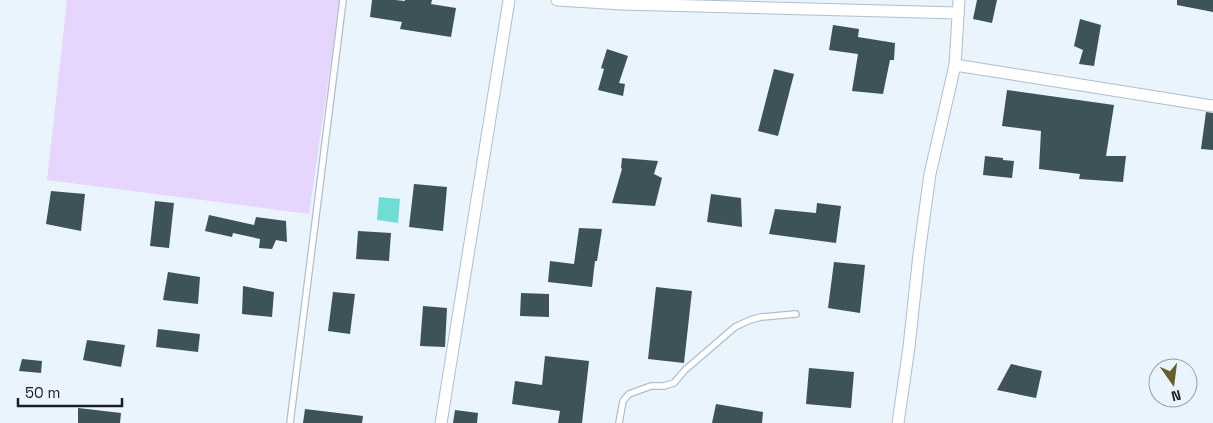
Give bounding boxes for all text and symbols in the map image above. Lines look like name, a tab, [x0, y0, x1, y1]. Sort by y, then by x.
north arrow	[1148, 358, 1198, 408]
scale bar	[18, 376, 121, 408]
text: 50 m	[25, 383, 60, 402]
text: N	[1169, 386, 1183, 405]

